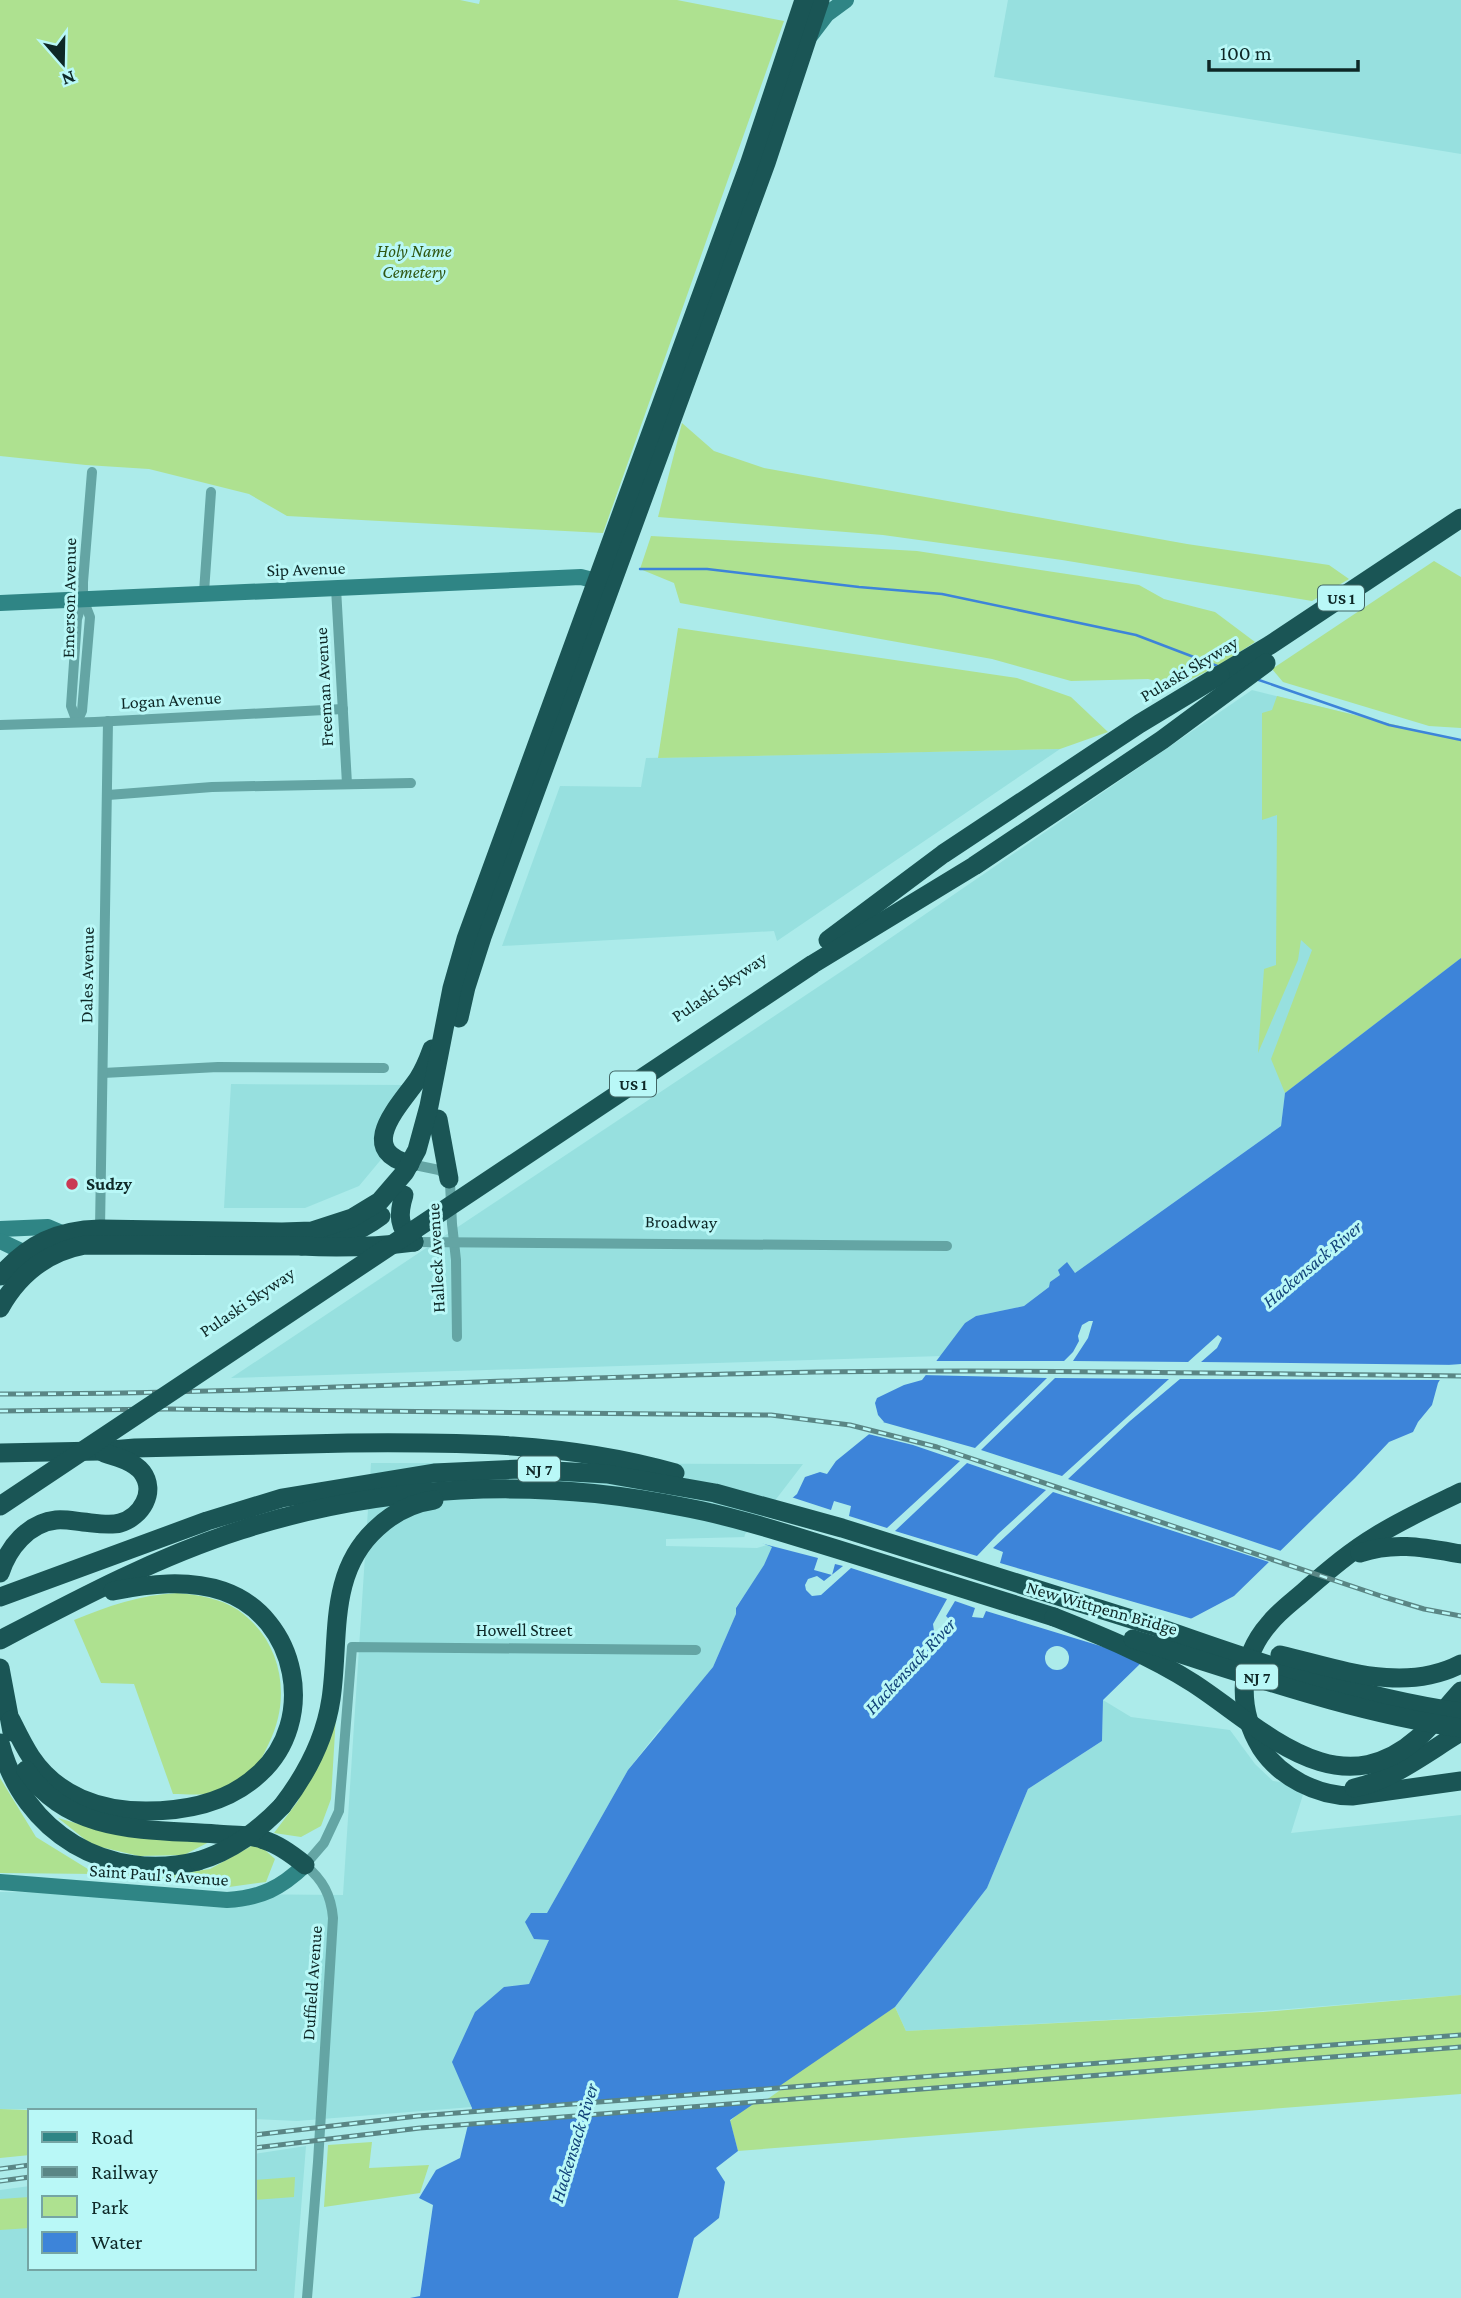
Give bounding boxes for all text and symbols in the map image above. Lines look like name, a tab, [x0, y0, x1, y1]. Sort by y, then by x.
north arrow	[28, 28, 98, 98]
scale bar	[1209, 28, 1358, 72]
text: 100 m	[1220, 41, 1272, 65]
text: N	[59, 66, 78, 91]
park label: Holy Name Cemetery	[377, 241, 452, 282]
street label: Emerson Avenue	[58, 538, 80, 658]
street label: Sip Avenue	[266, 558, 346, 580]
road number: US 1	[1318, 586, 1364, 610]
street label: Freeman Avenue	[311, 627, 337, 747]
street label: Pulaski Skyway	[1137, 632, 1242, 706]
street label: Logan Avenue	[120, 687, 222, 713]
street label: Dales Avenue	[76, 927, 98, 1023]
street label: Pulaski Skyway	[668, 947, 771, 1026]
road number: US 1	[610, 1072, 656, 1096]
place label: Sudzy	[86, 1174, 132, 1194]
marker: Sudzy	[64, 1176, 80, 1192]
street label: Halleck Avenue	[423, 1203, 449, 1313]
street label: Broadway	[645, 1211, 718, 1233]
water label: Hackensack River	[1258, 1215, 1367, 1312]
street label: Pulaski Skyway	[196, 1262, 299, 1341]
road number: NJ 7	[518, 1456, 560, 1482]
street label: New Wittpenn Bridge	[1024, 1577, 1180, 1639]
water label: Hackensack River	[860, 1613, 961, 1718]
street label: Howell Street	[476, 1620, 573, 1640]
road number: NJ 7	[1236, 1665, 1278, 1690]
street label: Saint Paul's Avenue	[89, 1860, 229, 1890]
street label: Duffield Avenue	[298, 1925, 326, 2041]
water label: Hackensack River	[546, 2080, 602, 2205]
legend	[28, 2109, 256, 2270]
text: Road	[91, 2125, 134, 2149]
text: Railway	[91, 2160, 158, 2184]
text: Park	[91, 2195, 128, 2219]
text: Water	[91, 2230, 143, 2254]

